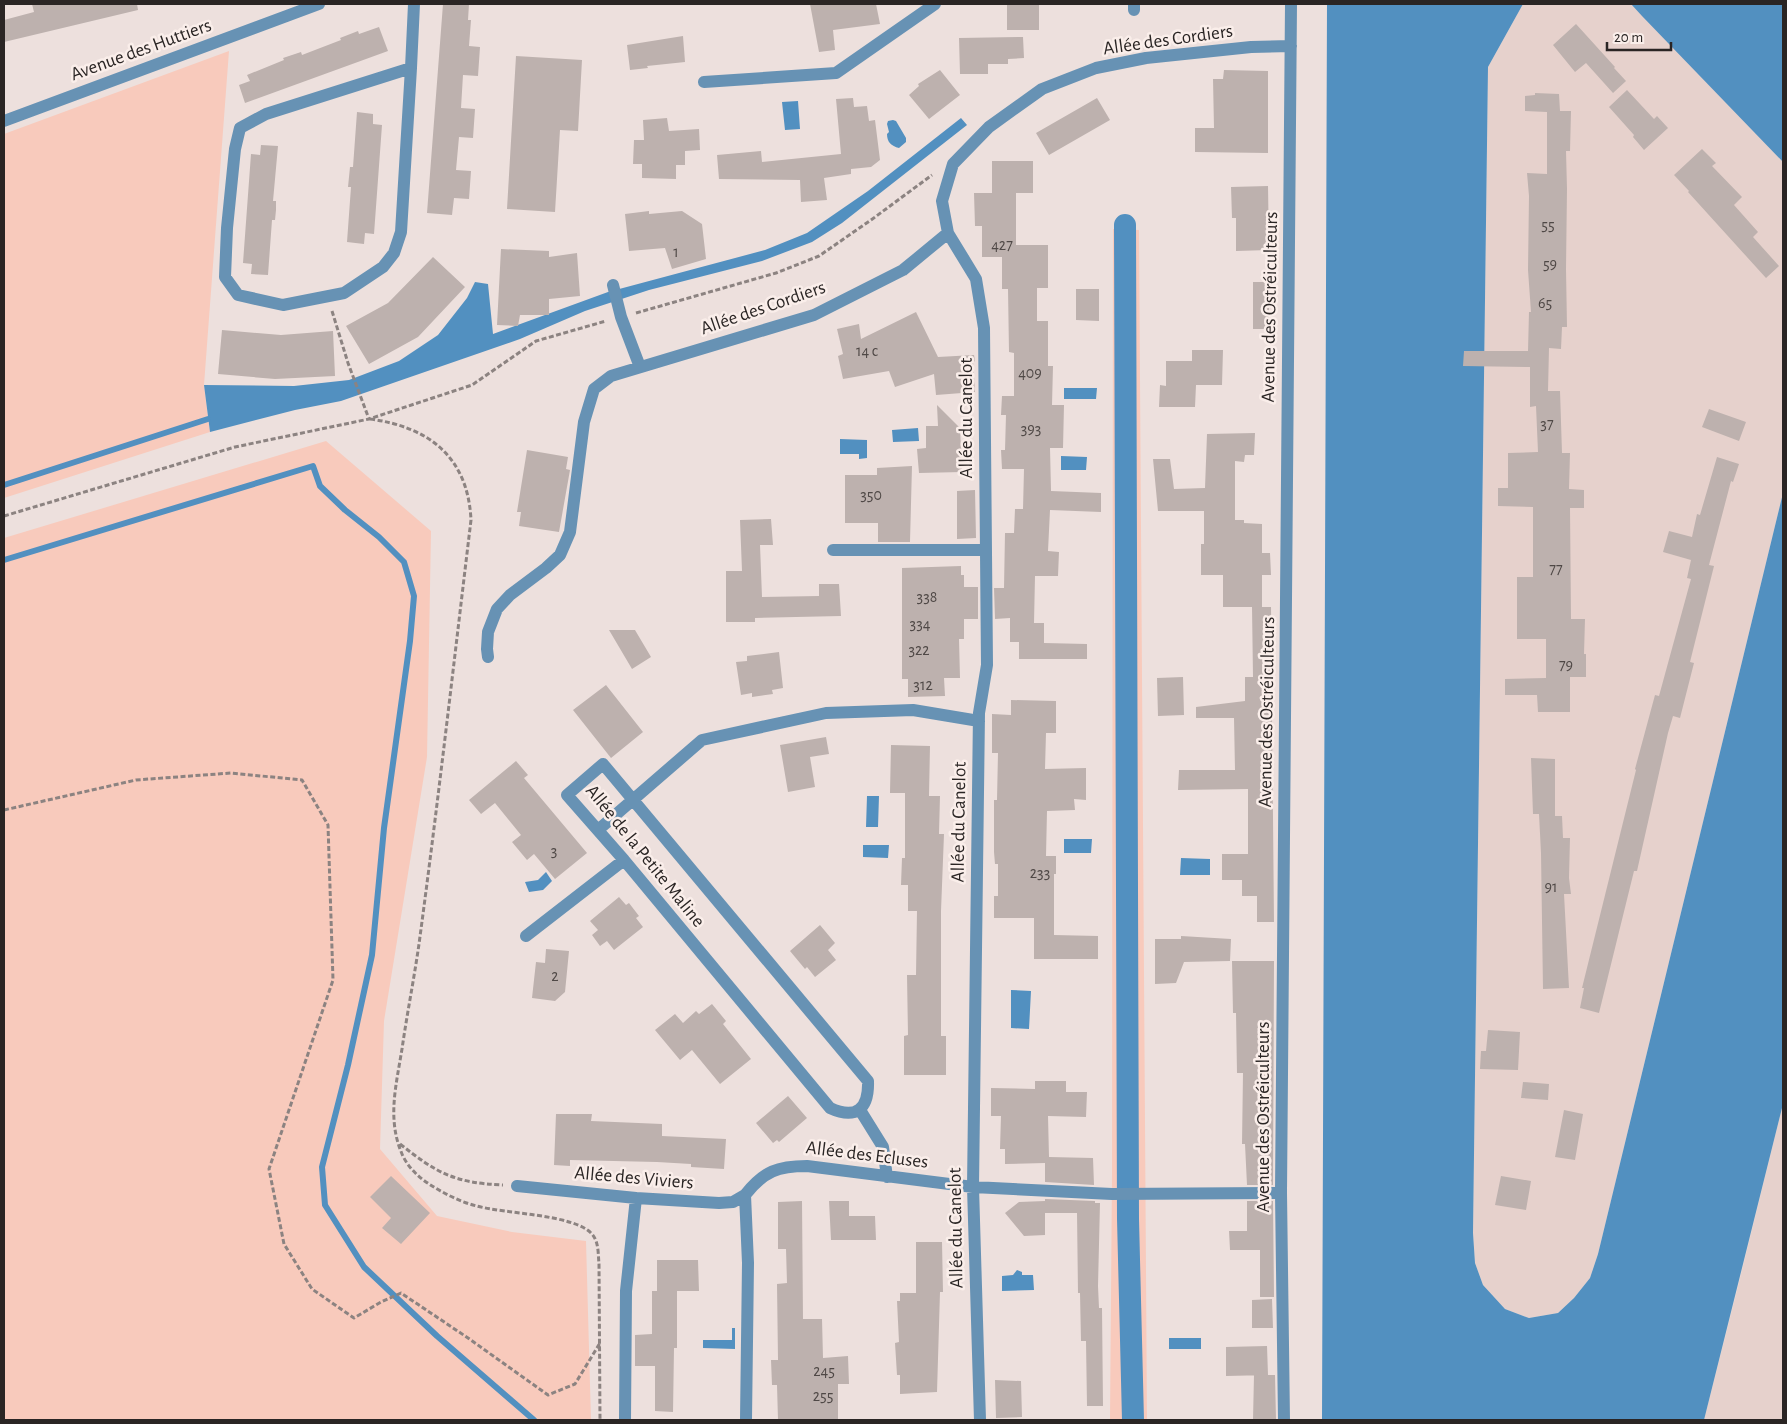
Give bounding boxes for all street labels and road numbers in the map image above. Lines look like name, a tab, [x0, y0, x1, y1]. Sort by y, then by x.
street label: Avenue des Huttiers	[68, 16, 214, 84]
street label: Allée des Cordiers	[1102, 21, 1234, 59]
street label: Avenue des Ostréiculteurs	[1259, 211, 1281, 403]
street label: Allée des Cordiers	[698, 278, 828, 338]
street label: Allée du Canelot	[957, 358, 976, 478]
street label: Avenue des Ostréiculteurs	[1256, 616, 1278, 808]
street label: Allée du Canelot	[948, 761, 970, 883]
street label: Allée de la Petite Maline	[582, 781, 708, 931]
street label: Avenue des Ostréiculteurs	[1254, 1022, 1273, 1212]
street label: Allée des Ecluses	[805, 1138, 929, 1172]
street label: Allée des Viviers	[574, 1163, 694, 1193]
street label: Allée du Canelot	[945, 1167, 967, 1289]

